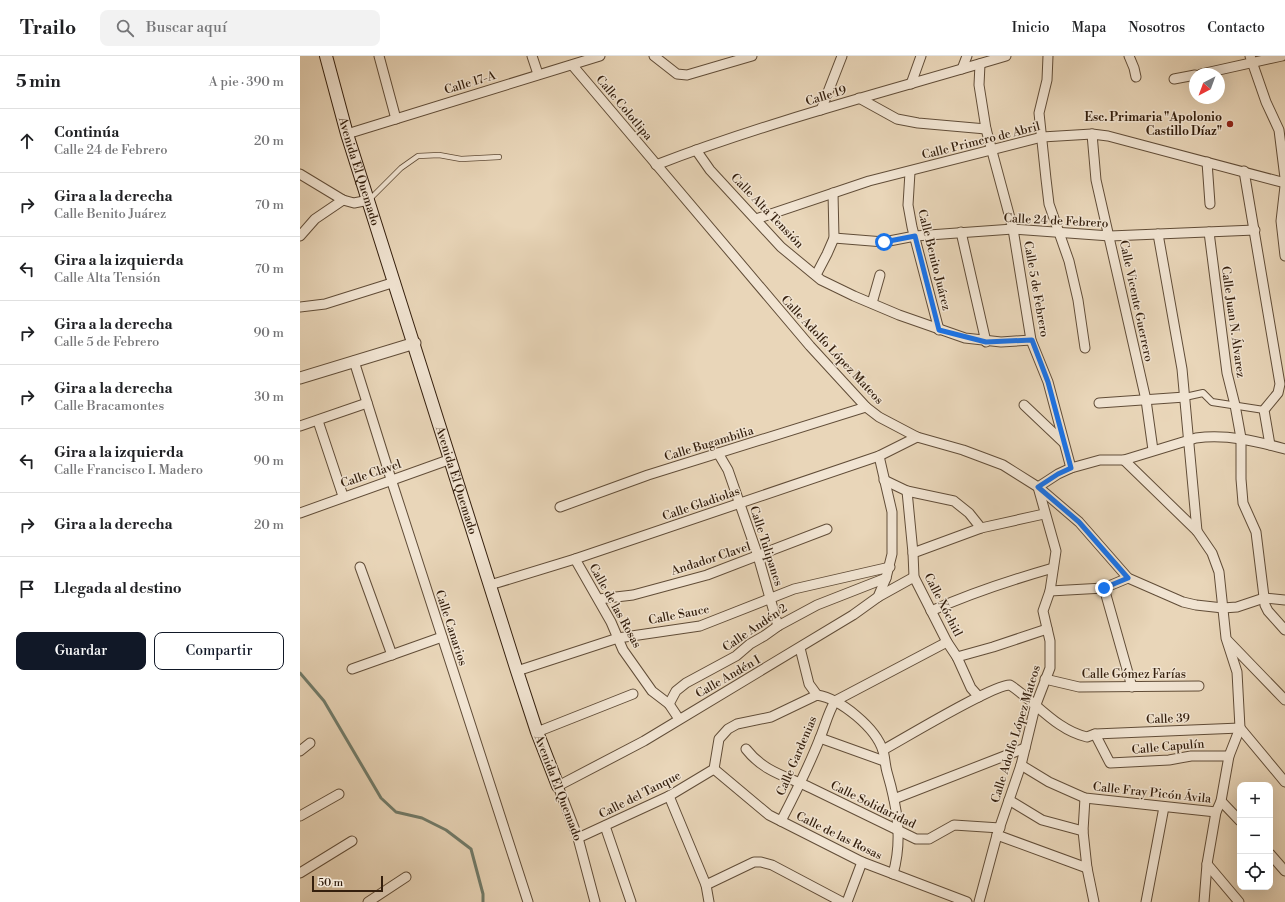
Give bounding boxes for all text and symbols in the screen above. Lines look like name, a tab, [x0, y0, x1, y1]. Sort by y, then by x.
search box	[100, 10, 380, 46]
text: Trailo	[20, 16, 76, 40]
icon: search	[114, 17, 136, 39]
text: Buscar aquí	[146, 18, 227, 37]
text: Inicio	[1012, 19, 1050, 37]
text: Mapa	[1072, 19, 1106, 37]
text: Nosotros	[1128, 19, 1185, 37]
text: Contacto	[1207, 19, 1265, 37]
street label: Calle 17-A	[442, 68, 498, 98]
north arrow	[1189, 68, 1225, 104]
text: 5 min	[16, 71, 61, 93]
street label: Calle Colotlipa	[593, 73, 656, 144]
text: A pie · 390 m	[209, 74, 284, 90]
street label: Calle 19	[804, 83, 848, 109]
place label: Esc. Primaria "Apolonio Castillo Díaz"	[1085, 110, 1222, 139]
street label: Avenida El Quemado	[335, 114, 383, 228]
street label: Calle Primero de Abril	[920, 119, 1042, 163]
marker: Esc. Primaria "Apolonio Castillo Díaz"	[1225, 119, 1235, 129]
text: Continúa	[54, 123, 119, 142]
icon: ahead	[16, 130, 38, 152]
text: 20 m	[254, 133, 284, 149]
text: Calle 24 de Febrero	[54, 142, 168, 158]
street label: Calle Alta Tensión	[727, 170, 807, 252]
text: Gira a la derecha	[54, 187, 173, 206]
icon: right	[16, 194, 38, 216]
text: 70 m	[255, 197, 284, 213]
text: Calle Benito Juárez	[54, 206, 166, 222]
street label: Calle Benito Juárez	[914, 208, 954, 312]
street label: Calle 24 de Febrero	[1003, 211, 1109, 231]
route start	[875, 233, 893, 251]
street label: Calle Vicente Guerrero	[1116, 239, 1156, 363]
street label: Calle 5 de Febrero	[1020, 240, 1052, 338]
text: Gira a la izquierda	[54, 251, 184, 270]
icon: left	[16, 258, 38, 280]
text: 70 m	[255, 261, 284, 277]
street label: Calle Juan N. Álvarez	[1218, 265, 1250, 379]
text: Calle Alta Tensión	[54, 270, 161, 286]
street label: Calle Adolfo López Mateos	[778, 293, 886, 407]
text: Gira a la derecha	[54, 315, 173, 334]
icon: right	[16, 322, 38, 344]
text: 90 m	[253, 325, 284, 341]
text: Calle 5 de Febrero	[54, 334, 159, 350]
text: Gira a la derecha	[54, 379, 173, 398]
icon: right	[16, 386, 38, 408]
text: 30 m	[254, 389, 284, 405]
text: Calle Bracamontes	[54, 398, 164, 414]
street label: Avenida El Quemado	[432, 423, 481, 537]
street label: Calle Bugambilia	[663, 423, 756, 465]
text: Gira a la izquierda	[54, 443, 184, 462]
icon: left	[16, 450, 38, 472]
text: 90 m	[253, 453, 284, 469]
street label: Calle Clavel	[339, 456, 404, 491]
text: Calle Francisco I. Madero	[54, 462, 203, 478]
street label: Calle Gladiolas	[660, 484, 742, 524]
street label: Calle Tulipanes	[746, 504, 786, 588]
icon: right	[16, 514, 38, 536]
text: Gira a la derecha	[54, 515, 173, 534]
text: 20 m	[254, 517, 284, 533]
street label: Andador Clavel	[668, 539, 753, 579]
street label: Calle de las Rosas	[586, 561, 644, 651]
street label: Calle Xóchitl	[921, 571, 966, 640]
icon: arrive	[16, 578, 38, 600]
text: Llegada al destino	[54, 579, 182, 598]
route end	[1095, 579, 1113, 597]
street label: Calle Canarios	[432, 588, 470, 668]
street label: Calle Andén 2	[720, 601, 790, 655]
street label: Calle Sauce	[647, 602, 711, 628]
button: Guardar	[16, 632, 146, 670]
button: Compartir	[154, 632, 284, 670]
street label: Calle Andén I	[693, 652, 763, 702]
street label: Calle Adolfo López Mateos	[988, 663, 1044, 805]
street label: Calle Gómez Farías	[1082, 667, 1186, 682]
street label: Calle 39	[1146, 711, 1190, 727]
street label: Calle Gardenias	[773, 714, 821, 798]
street label: Avenida El Quemado	[530, 732, 585, 844]
street label: Calle Capulín	[1131, 736, 1205, 758]
street label: Calle del Tanque	[596, 768, 684, 822]
street label: Calle Fray Picón Ávila	[1092, 777, 1213, 807]
street label: Calle Solidaridad	[828, 778, 918, 832]
map controls	[1237, 782, 1273, 890]
button: +	[1237, 782, 1273, 818]
street label: Calle de las Rosas	[793, 809, 885, 863]
button: −	[1237, 818, 1273, 854]
button: locate	[1237, 854, 1273, 890]
scale bar	[312, 874, 383, 893]
text: 50 m	[318, 876, 343, 890]

